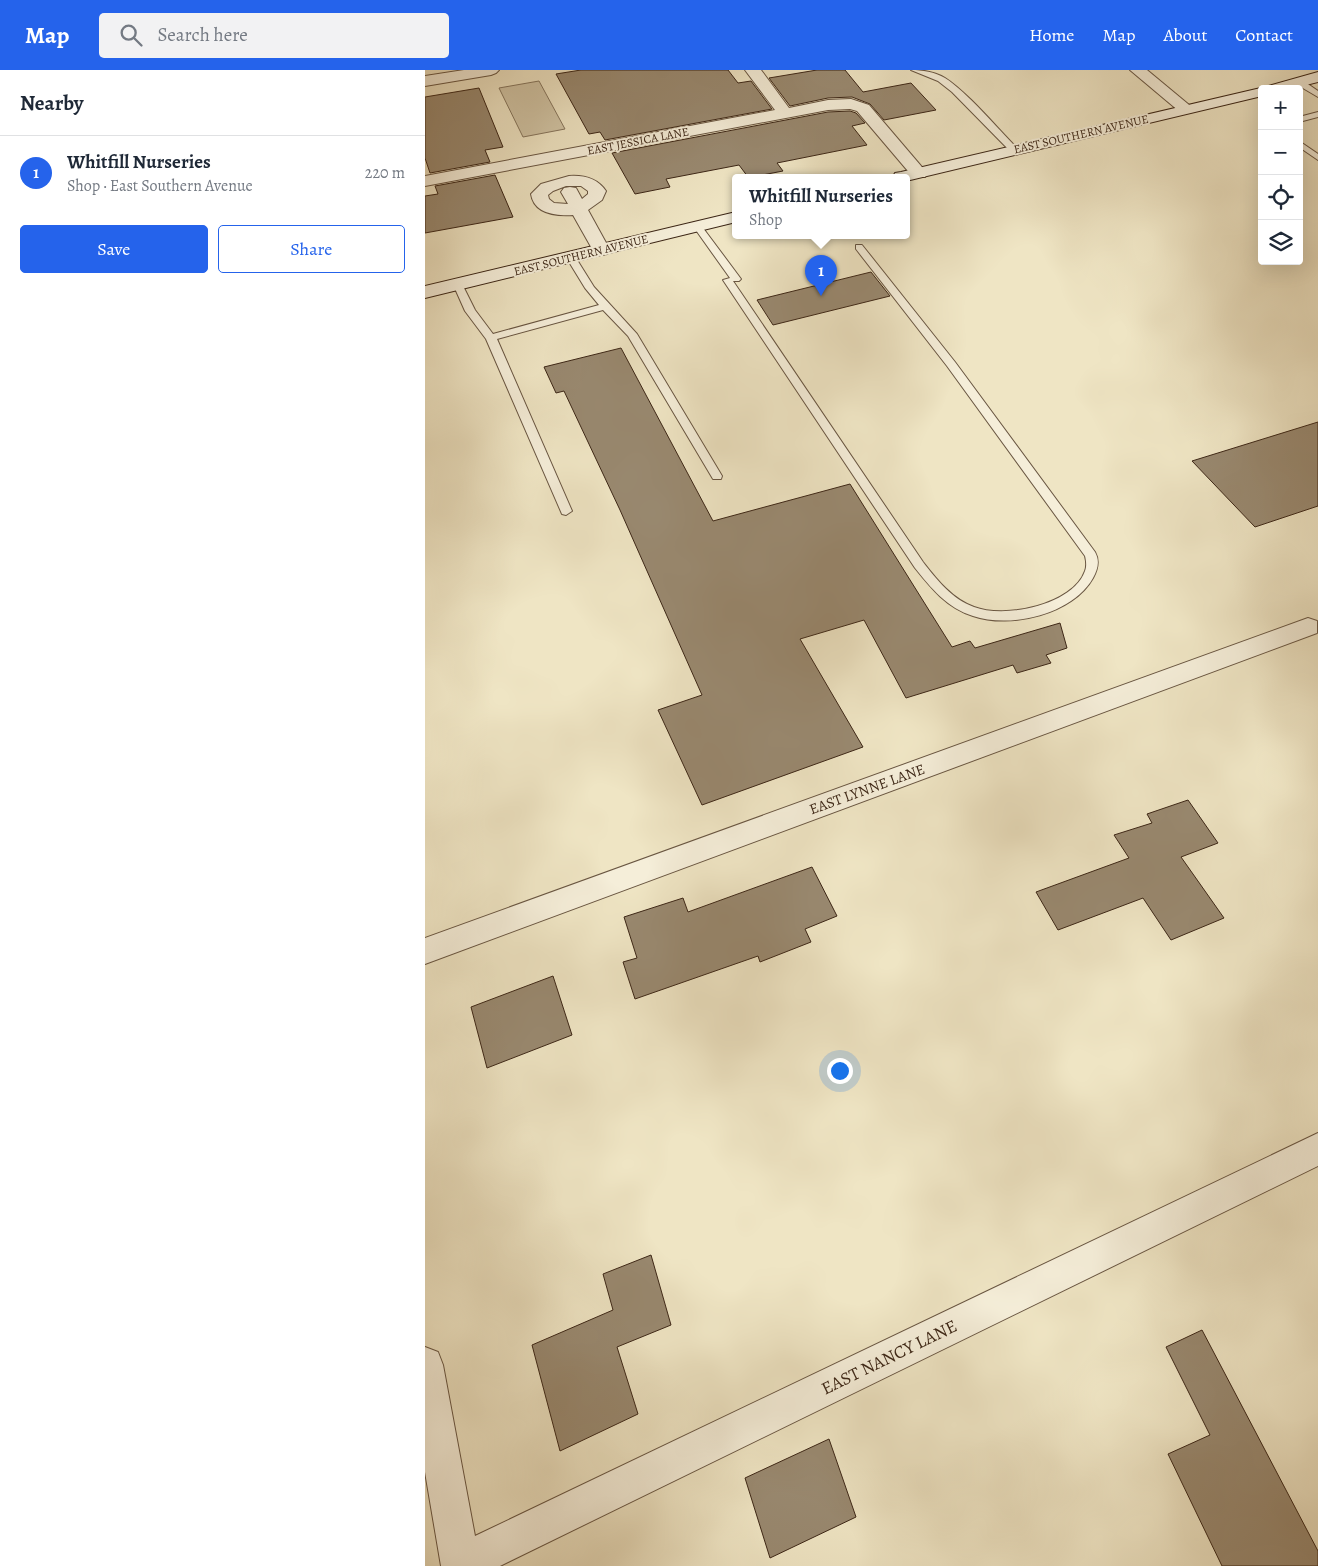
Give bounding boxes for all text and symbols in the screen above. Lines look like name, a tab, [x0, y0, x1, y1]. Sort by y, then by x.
search box	[99, 13, 449, 58]
text: Map	[25, 19, 69, 51]
icon: search	[117, 21, 145, 49]
text: Search here	[157, 22, 248, 48]
text: Home	[1029, 23, 1074, 47]
text: Map	[1102, 23, 1135, 47]
text: About	[1163, 23, 1207, 47]
text: Contact	[1235, 23, 1293, 47]
map controls	[1258, 85, 1303, 265]
button: +	[1258, 85, 1303, 130]
text: Nearby	[20, 89, 83, 117]
street label: EAST SOUTHERN AVENUE	[1012, 111, 1150, 157]
street label: EAST JESSICA LANE	[586, 123, 690, 159]
button: −	[1258, 130, 1303, 175]
text: Whitfill Nurseries	[67, 149, 211, 175]
text: 1	[33, 162, 39, 184]
text: 220 m	[365, 162, 405, 184]
popup	[732, 174, 910, 239]
text: Shop · East Southern Avenue	[67, 175, 253, 197]
button: locate	[1258, 175, 1303, 220]
text: Whitfill Nurseries	[749, 183, 893, 209]
text: Shop	[749, 209, 782, 231]
button: layers	[1258, 220, 1303, 265]
button: Save	[20, 225, 208, 273]
button: Share	[218, 225, 405, 273]
street label: EAST SOUTHERN AVENUE	[512, 231, 650, 279]
pin: 1	[805, 255, 837, 296]
street label: EAST LYNNE LANE	[806, 759, 928, 819]
your location	[827, 1058, 853, 1084]
street label: EAST NANCY LANE	[817, 1314, 961, 1400]

